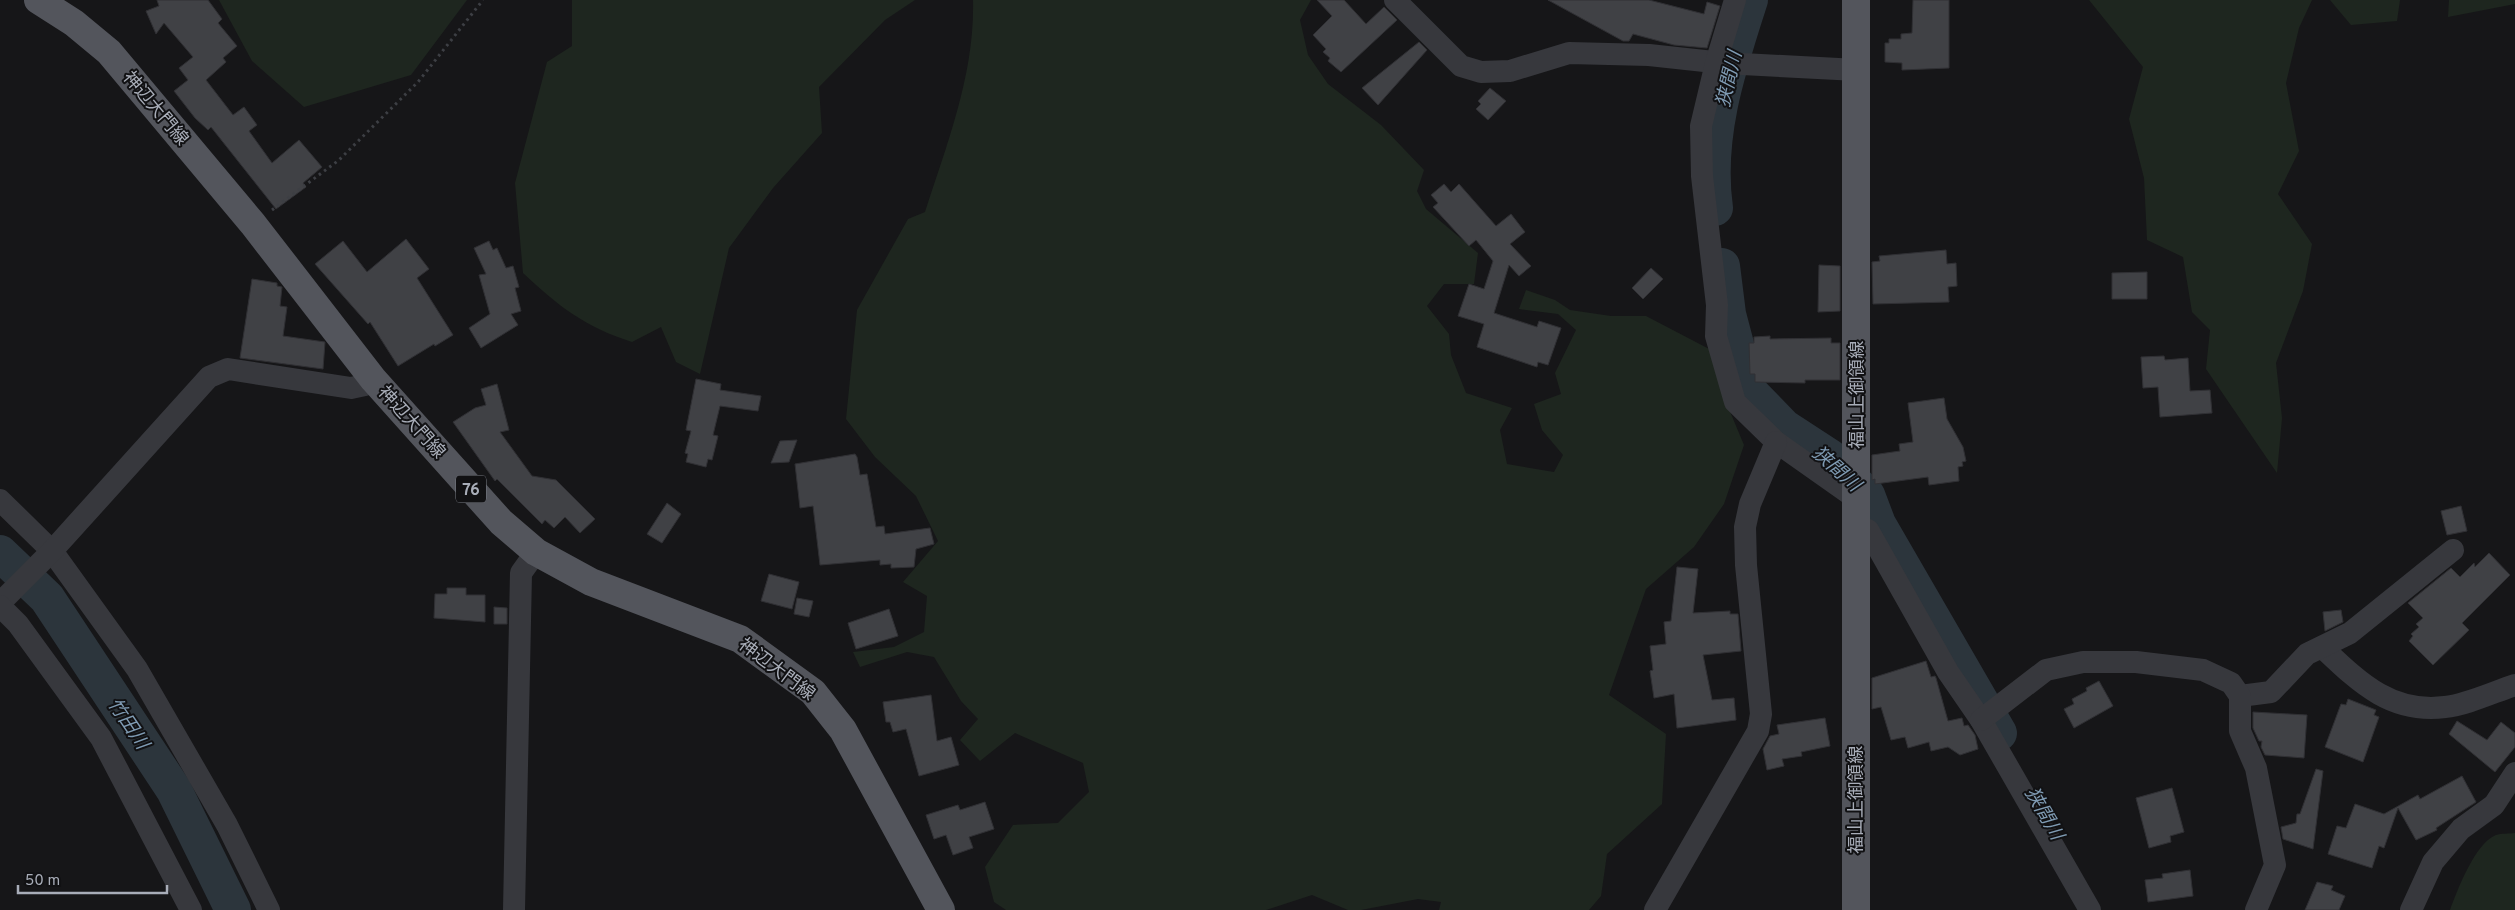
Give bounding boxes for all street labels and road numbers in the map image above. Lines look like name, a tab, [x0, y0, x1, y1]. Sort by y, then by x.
street label: 神辺大門線	[117, 67, 193, 151]
street label: 福山上御領線	[1847, 341, 1870, 449]
street label: 神辺大門線	[372, 382, 450, 464]
road number: 76	[456, 476, 486, 502]
street label: 神辺大門線	[733, 634, 819, 706]
street label: 福山上御領線	[1846, 746, 1869, 854]

